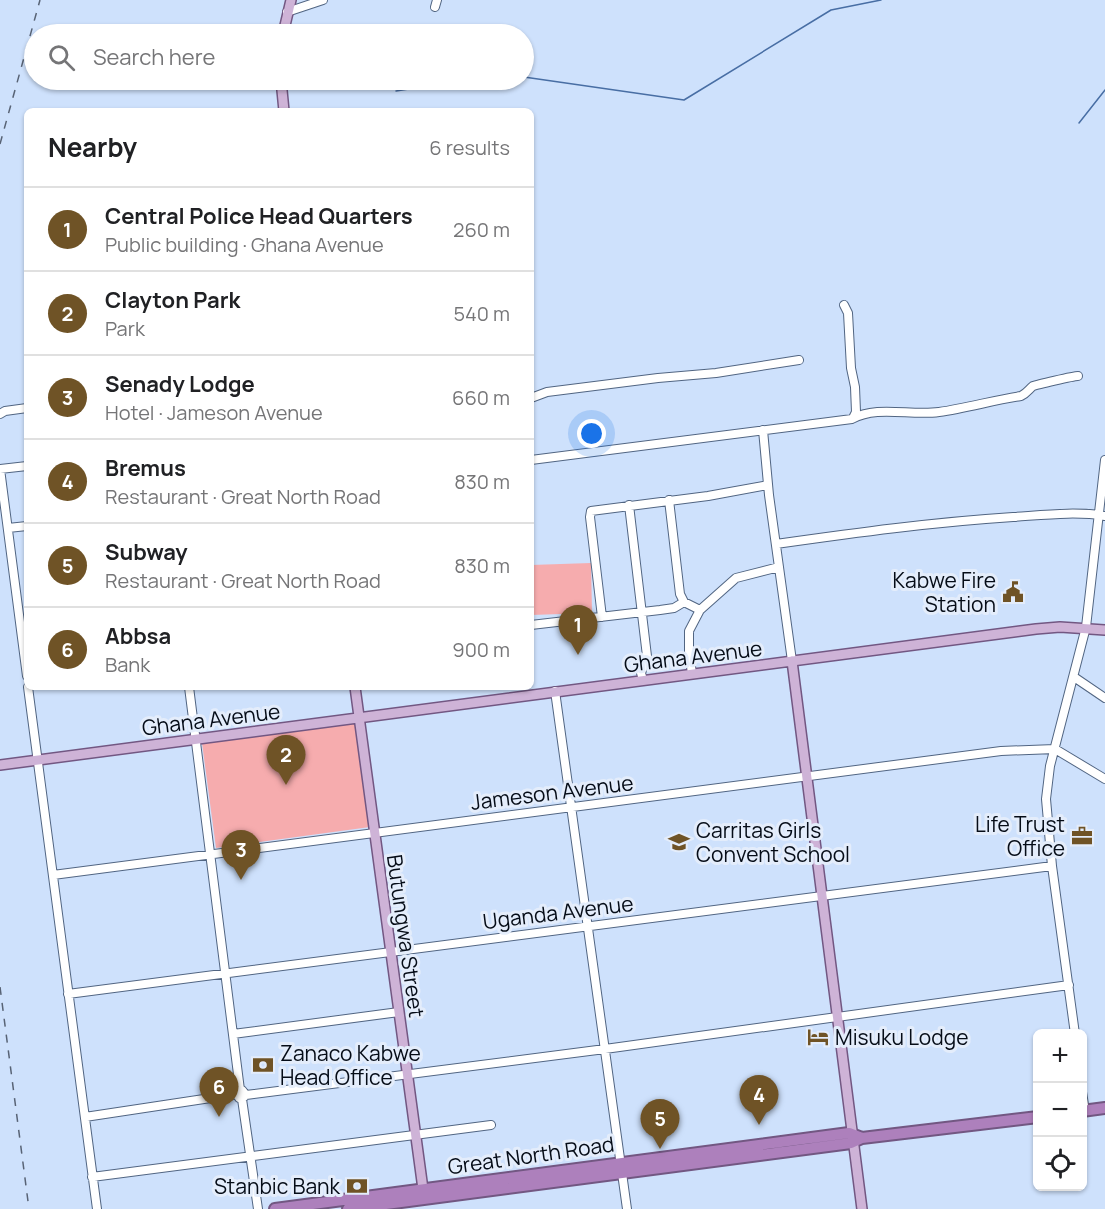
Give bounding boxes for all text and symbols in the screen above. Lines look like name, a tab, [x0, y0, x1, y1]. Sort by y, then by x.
search box	[24, 24, 534, 90]
icon: search	[45, 41, 78, 74]
text: Search here	[93, 42, 215, 72]
text: Nearby	[48, 129, 137, 165]
text: 6 results	[429, 134, 510, 161]
text: Central Police Head Quarters	[105, 201, 413, 231]
text: 1	[63, 216, 72, 243]
text: 260 m	[453, 216, 510, 243]
text: Public building · Ghana Avenue	[105, 231, 384, 258]
text: Clayton Park	[105, 285, 240, 315]
text: 2	[62, 300, 73, 327]
text: 540 m	[454, 300, 510, 327]
text: Park	[105, 315, 145, 342]
text: Senady Lodge	[105, 369, 255, 399]
text: 3	[62, 384, 73, 411]
text: 660 m	[452, 384, 510, 411]
text: Hotel · Jameson Avenue	[105, 399, 323, 426]
your location	[577, 419, 606, 448]
text: Bremus	[105, 453, 186, 483]
text: 4	[61, 468, 74, 495]
text: 830 m	[454, 468, 510, 495]
text: Restaurant · Great North Road	[105, 483, 381, 510]
text: Subway	[105, 537, 188, 567]
text: 5	[62, 552, 73, 579]
text: 830 m	[454, 552, 510, 579]
place label: Kabwe Fire Station	[893, 566, 996, 618]
text: Restaurant · Great North Road	[105, 567, 381, 594]
public building icon: Kabwe Fire Station	[1001, 580, 1025, 604]
pin: 1	[558, 606, 598, 655]
text: Abbsa	[105, 621, 171, 651]
street label: Ghana Avenue	[622, 634, 764, 678]
text: 6	[61, 636, 74, 663]
text: 900 m	[452, 636, 510, 663]
text: Bank	[105, 651, 150, 678]
street label: Ghana Avenue	[140, 697, 282, 741]
pin: 2	[266, 736, 306, 785]
street label: Jameson Avenue	[469, 768, 635, 816]
place label: Life Trust Office	[975, 810, 1065, 862]
place label: Carritas Girls Convent School	[696, 816, 850, 868]
office icon: Life Trust Office	[1070, 824, 1094, 848]
pin: 3	[222, 830, 260, 880]
school or university icon: Carritas Girls Convent School	[667, 830, 691, 854]
street label: Butungwa Street	[381, 853, 431, 1019]
street label: Uganda Avenue	[481, 889, 635, 935]
place label: Misuku Lodge	[835, 1023, 968, 1051]
hotel icon: Misuku Lodge	[806, 1025, 830, 1049]
map controls	[1033, 1029, 1087, 1191]
button: +	[1033, 1029, 1087, 1083]
place label: Zanaco Kabwe Head Office	[280, 1039, 421, 1091]
bank icon: Zanaco Kabwe Head Office	[251, 1053, 275, 1077]
pin: 6	[200, 1068, 238, 1117]
pin: 4	[740, 1076, 778, 1125]
button: −	[1033, 1083, 1087, 1137]
pin: 5	[640, 1100, 680, 1149]
street label: Great North Road	[446, 1129, 616, 1181]
button: locate	[1033, 1137, 1087, 1191]
place label: Stanbic Bank	[214, 1172, 341, 1200]
bank icon: Stanbic Bank	[345, 1174, 369, 1198]

